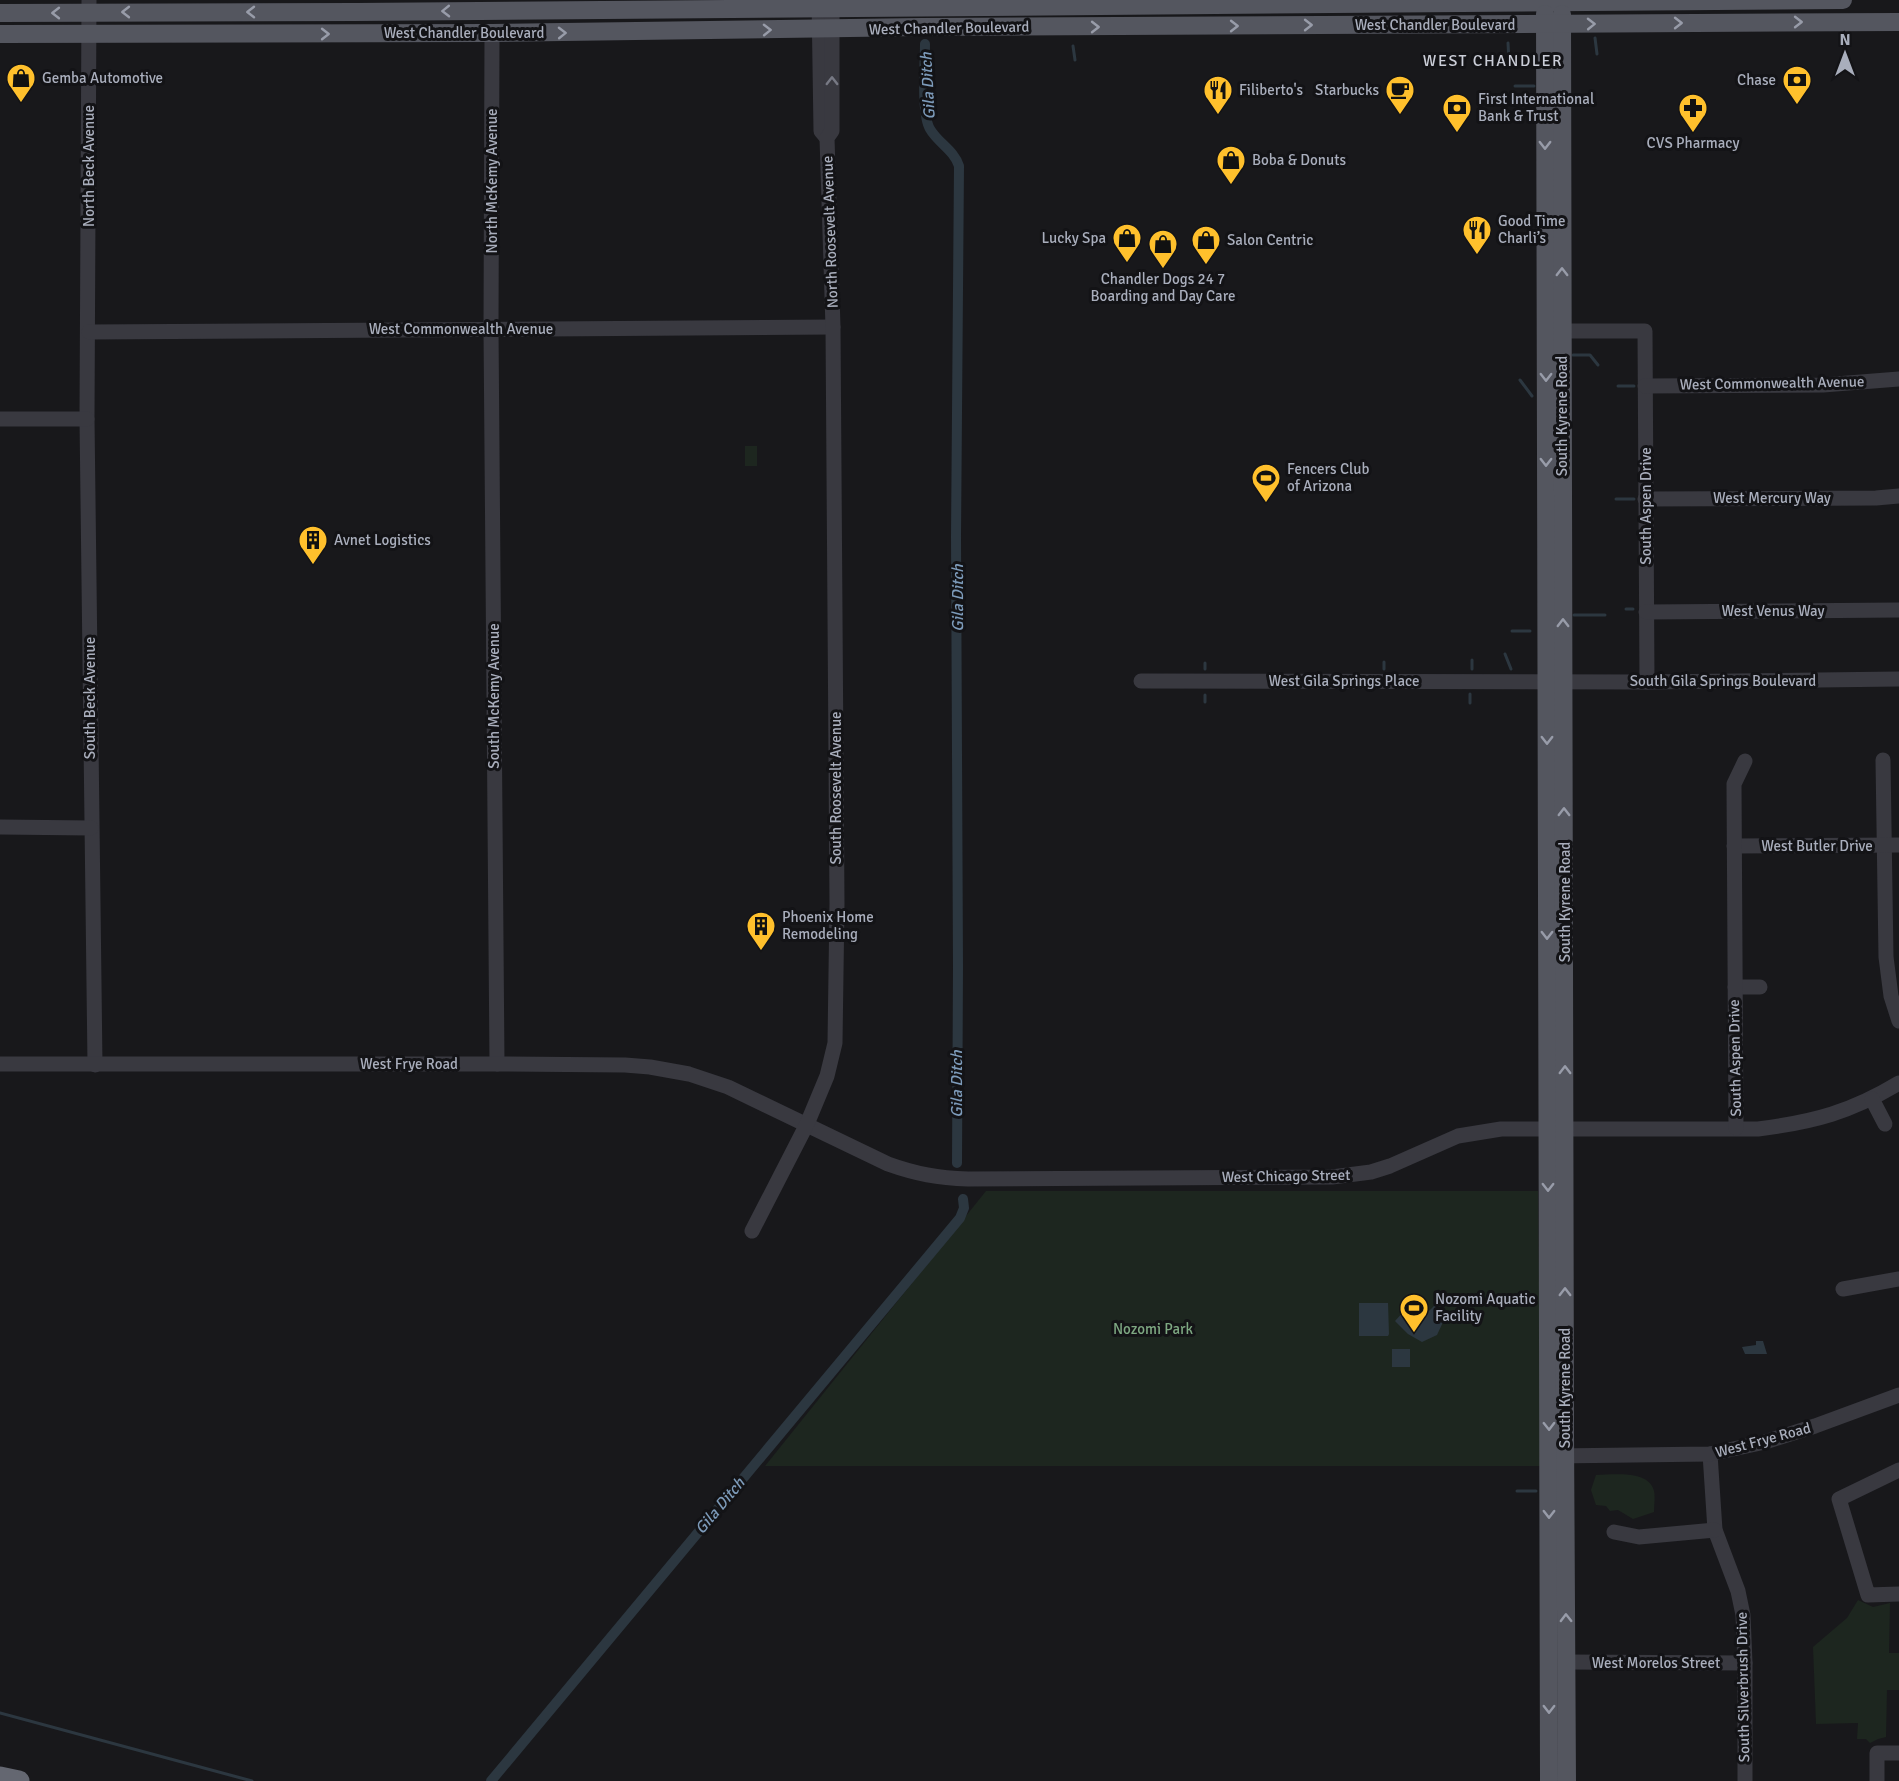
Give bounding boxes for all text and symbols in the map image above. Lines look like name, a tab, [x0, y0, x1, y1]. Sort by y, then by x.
one-way arrow	[441, 5, 450, 17]
one-way arrow	[122, 6, 131, 18]
one-way arrow	[246, 6, 255, 18]
one-way arrow	[52, 7, 61, 19]
street label: West Chandler Boulevard	[1355, 16, 1515, 34]
one-way arrow	[1793, 16, 1802, 28]
one-way arrow	[1674, 17, 1683, 29]
street label: West Chandler Boulevard	[868, 18, 1030, 38]
one-way arrow	[1586, 18, 1595, 30]
one-way arrow	[1304, 19, 1313, 31]
one-way arrow	[1229, 20, 1238, 32]
one-way arrow	[1091, 21, 1100, 33]
street label: West Chandler Boulevard	[384, 24, 544, 42]
one-way arrow	[763, 24, 772, 37]
north arrow	[1815, 24, 1875, 84]
one-way arrow	[558, 27, 567, 39]
one-way arrow	[321, 28, 330, 40]
text: N	[1839, 30, 1851, 50]
water label: Gila Ditch	[916, 51, 940, 120]
district label: WEST CHANDLER	[1423, 51, 1563, 71]
shop icon: Gemba Automotive	[5, 62, 37, 104]
bank icon: Chase	[1781, 64, 1813, 106]
place label: Gemba Automotive	[42, 69, 163, 87]
place label: Chase	[1737, 71, 1776, 89]
restaurant icon: Filiberto's	[1202, 74, 1234, 116]
cafe icon: Starbucks	[1384, 74, 1416, 116]
one-way arrow	[826, 77, 838, 86]
place label: Filiberto's	[1239, 81, 1304, 99]
place label: Starbucks	[1315, 81, 1379, 99]
place label: First International Bank & Trust	[1478, 90, 1594, 125]
bank icon: First International Bank & Trust	[1441, 92, 1473, 134]
pharmacy icon: CVS Pharmacy	[1677, 92, 1709, 134]
street label: North Beck Avenue	[80, 105, 98, 227]
street label: North McKemy Avenue	[483, 109, 501, 253]
place label: CVS Pharmacy	[1647, 134, 1739, 152]
one-way arrow	[1539, 141, 1552, 150]
shop icon: Boba & Donuts	[1215, 144, 1247, 186]
place label: Boba & Donuts	[1252, 151, 1346, 169]
street label: North Roosevelt Avenue	[818, 155, 842, 309]
place label: Good Time Charli’s	[1498, 212, 1565, 247]
restaurant icon: Good Time Charli’s	[1461, 214, 1493, 256]
shop icon: Lucky Spa	[1111, 222, 1143, 264]
shop icon: Salon Centric	[1190, 224, 1222, 266]
shop icon: Chandler Dogs 24 7 Boarding and Day Care	[1147, 228, 1179, 270]
place label: Lucky Spa	[1042, 229, 1106, 247]
place label: Salon Centric	[1227, 231, 1313, 249]
one-way arrow	[1556, 268, 1568, 277]
place label: Chandler Dogs 24 7 Boarding and Day Care	[1091, 270, 1235, 305]
street label: West Commonwealth Avenue	[369, 320, 553, 338]
street label: South Kyrene Road	[1553, 356, 1571, 476]
one-way arrow	[1540, 372, 1552, 381]
street label: West Commonwealth Avenue	[1679, 372, 1865, 394]
street label: South Aspen Drive	[1637, 447, 1655, 565]
one-way arrow	[1540, 458, 1552, 467]
place label: Fencers Club of Arizona	[1287, 460, 1369, 495]
sports icon: Fencers Club of Arizona	[1250, 462, 1282, 504]
street label: West Mercury Way	[1713, 489, 1831, 507]
building icon: Avnet Logistics	[297, 524, 329, 566]
place label: Avnet Logistics	[334, 531, 431, 549]
water label: Gila Ditch	[948, 563, 968, 632]
street label: West Venus Way	[1721, 602, 1825, 620]
one-way arrow	[1557, 619, 1569, 628]
street label: South McKemy Avenue	[485, 623, 503, 769]
street label: South Beck Avenue	[81, 637, 99, 759]
street label: West Gila Springs Place	[1269, 672, 1419, 690]
street label: South Gila Springs Boulevard	[1630, 672, 1816, 690]
street label: South Roosevelt Avenue	[827, 711, 845, 865]
one-way arrow	[1541, 736, 1553, 745]
one-way arrow	[1558, 808, 1570, 817]
street label: West Butler Drive	[1761, 837, 1873, 855]
street label: South Kyrene Road	[1556, 842, 1574, 962]
place label: Phoenix Home Remodeling	[782, 908, 874, 943]
building icon: Phoenix Home Remodeling	[745, 910, 777, 952]
one-way arrow	[1541, 931, 1554, 940]
street label: South Aspen Drive	[1725, 999, 1745, 1117]
water label: Gila Ditch	[947, 1049, 967, 1118]
street label: West Frye Road	[360, 1055, 458, 1073]
one-way arrow	[1559, 1066, 1571, 1075]
street label: West Chicago Street	[1221, 1166, 1351, 1186]
one-way arrow	[1542, 1183, 1554, 1192]
one-way arrow	[1559, 1288, 1571, 1297]
place label: Nozomi Aquatic Facility	[1435, 1290, 1536, 1325]
sports icon: Nozomi Aquatic Facility	[1398, 1292, 1430, 1334]
park label: Nozomi Park	[1113, 1320, 1194, 1338]
street label: South Kyrene Road	[1556, 1328, 1574, 1448]
street label: West Frye Road	[1713, 1419, 1813, 1461]
one-way arrow	[1543, 1422, 1555, 1431]
water label: Gila Ditch	[691, 1473, 750, 1538]
one-way arrow	[1543, 1510, 1555, 1519]
street label: South Silverbrush Drive	[1733, 1612, 1753, 1762]
one-way arrow	[1560, 1613, 1573, 1622]
street label: West Morelos Street	[1592, 1654, 1720, 1672]
one-way arrow	[1543, 1705, 1555, 1714]

